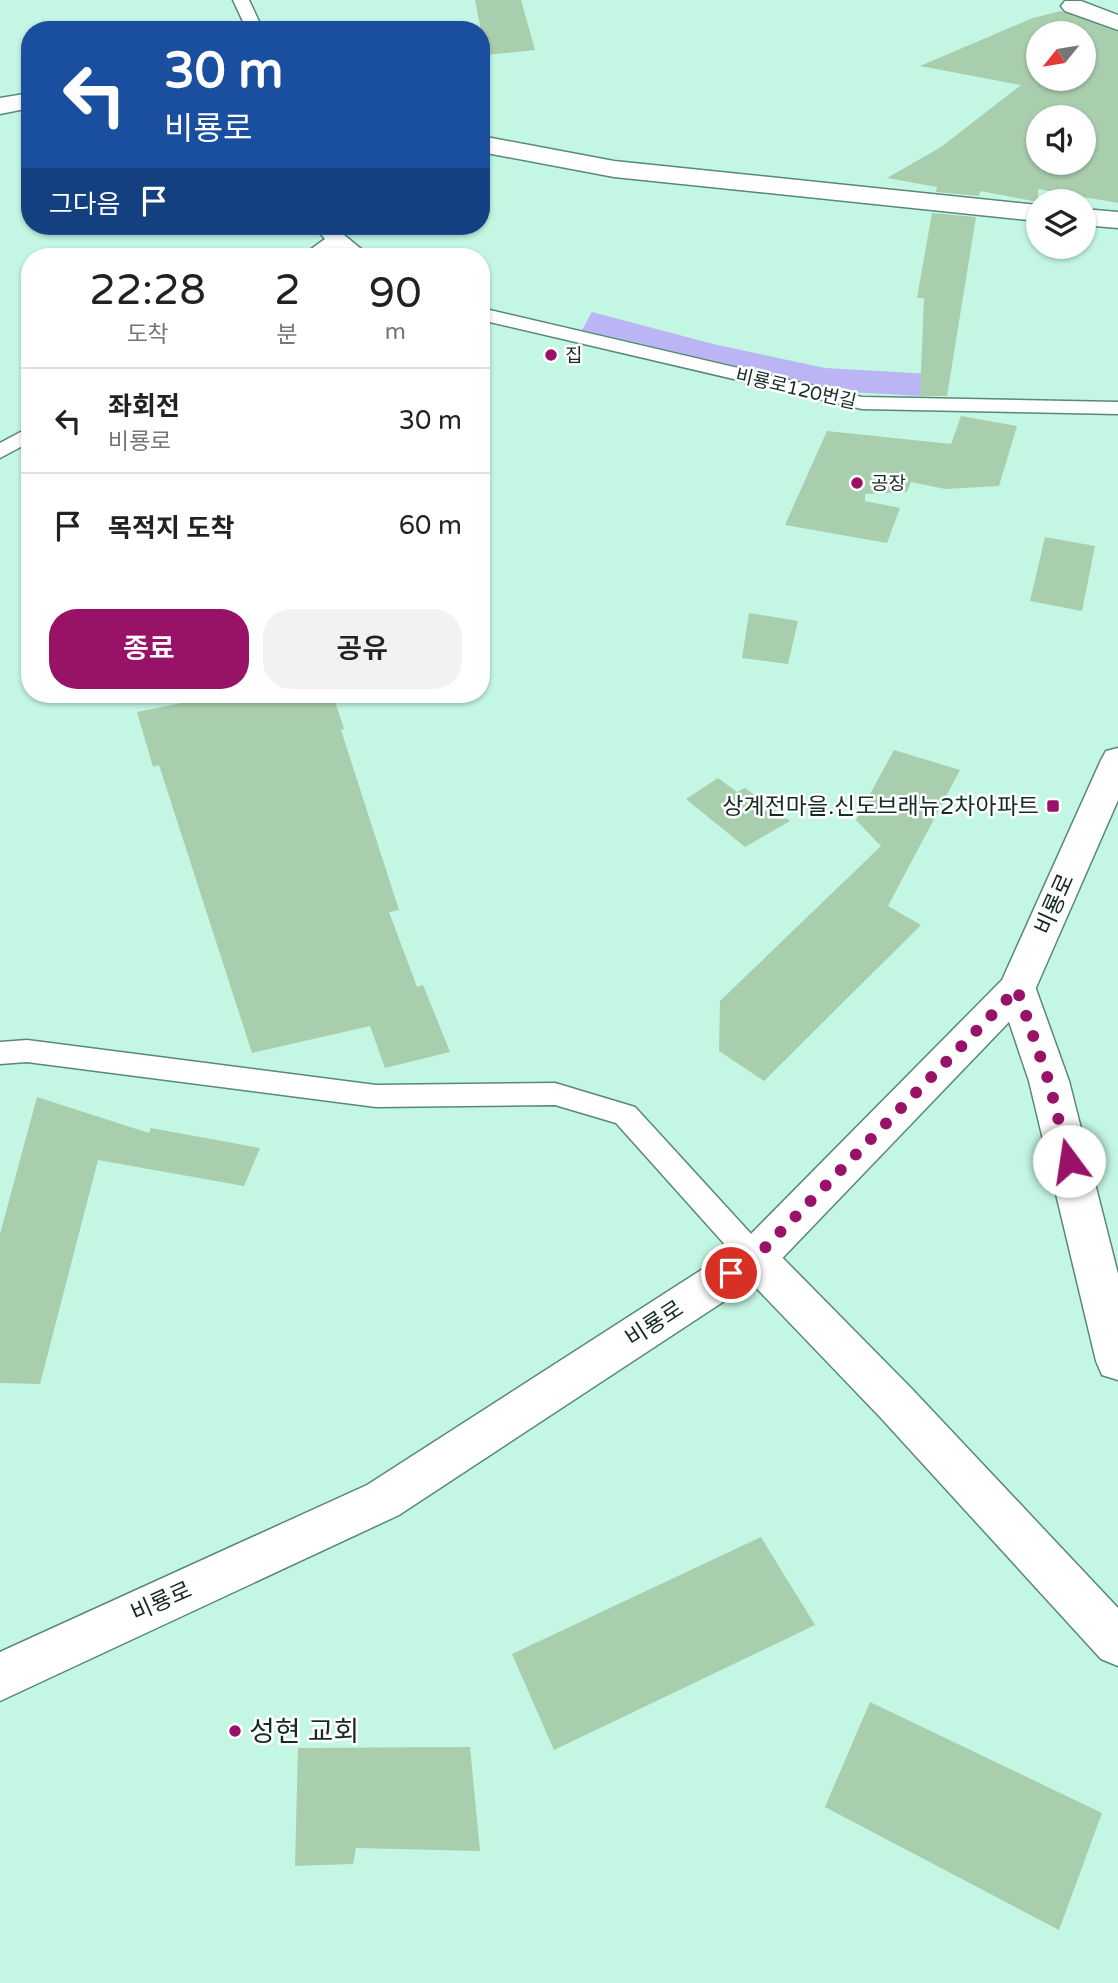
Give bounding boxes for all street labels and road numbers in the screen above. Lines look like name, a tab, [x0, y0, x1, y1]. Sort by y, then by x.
street label: 비룡로120번길	[733, 364, 858, 414]
street label: 비룡로	[1029, 870, 1081, 939]
street label: 비룡로	[620, 1295, 689, 1353]
street label: 비룡로	[127, 1576, 196, 1628]

